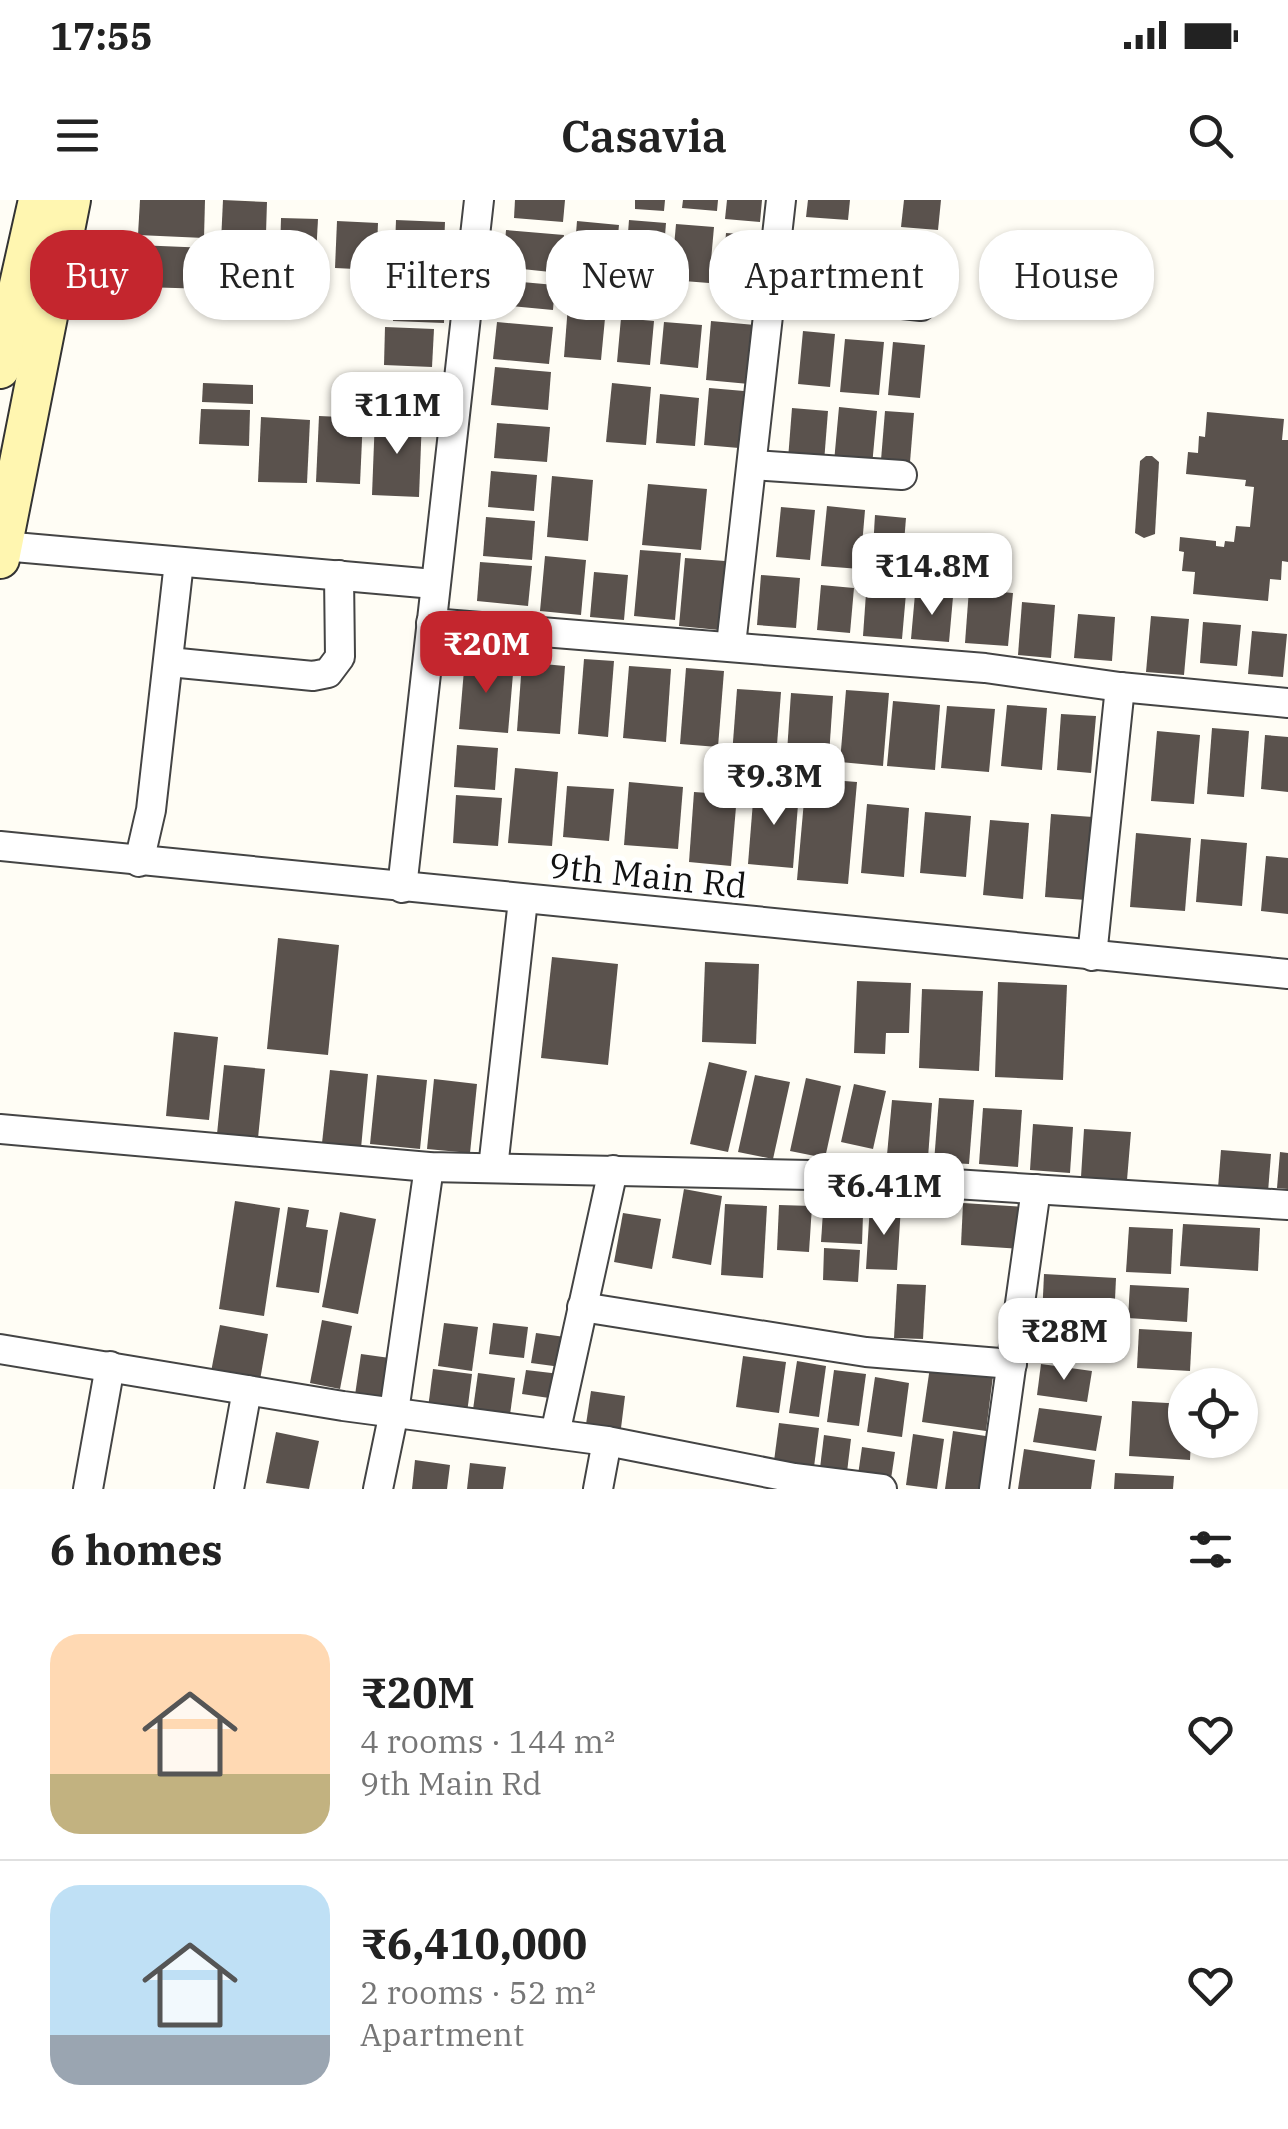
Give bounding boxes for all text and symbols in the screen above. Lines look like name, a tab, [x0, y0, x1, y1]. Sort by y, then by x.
text: 17:55	[50, 11, 153, 60]
text: Casavia	[561, 106, 727, 164]
icon: menu	[50, 108, 105, 163]
icon: search	[1183, 108, 1238, 163]
chip: Buy	[30, 230, 163, 320]
chip: Rent	[183, 230, 330, 320]
chip: Filters	[350, 230, 526, 320]
chip: New	[546, 230, 689, 320]
chip: Apartment	[709, 230, 959, 320]
chip: House	[979, 230, 1154, 320]
pin: ₹11M	[338, 372, 456, 457]
text: ₹11M	[353, 383, 441, 425]
pin: ₹14.8M	[851, 533, 1013, 618]
text: ₹14.8M	[874, 544, 990, 586]
pin: ₹20M	[427, 611, 545, 696]
text: ₹20M	[442, 622, 530, 664]
pin: ₹9.3M	[704, 743, 844, 828]
text: ₹9.3M	[726, 754, 822, 796]
street label: 9th Main Rd	[547, 842, 749, 908]
pin: ₹6.41M	[803, 1153, 965, 1238]
text: ₹6.41M	[826, 1164, 942, 1206]
pin: ₹28M	[1005, 1298, 1123, 1383]
text: ₹28M	[1020, 1309, 1108, 1351]
map controls	[1168, 1368, 1258, 1458]
button: locate	[1168, 1368, 1258, 1458]
text: 6 homes	[50, 1522, 223, 1577]
icon: filters	[1183, 1522, 1238, 1577]
text: ₹20M	[360, 1665, 475, 1720]
icon: home	[130, 1674, 250, 1794]
icon: heart	[1183, 1707, 1238, 1762]
text: 4 rooms · 144 m²	[360, 1720, 615, 1762]
text: 9th Main Rd	[360, 1762, 542, 1804]
text: ₹6,410,000	[360, 1916, 587, 1971]
icon: home	[130, 1925, 250, 2045]
icon: heart	[1183, 1958, 1238, 2013]
text: 2 rooms · 52 m²	[360, 1971, 596, 2013]
text: Apartment	[360, 2013, 524, 2055]

